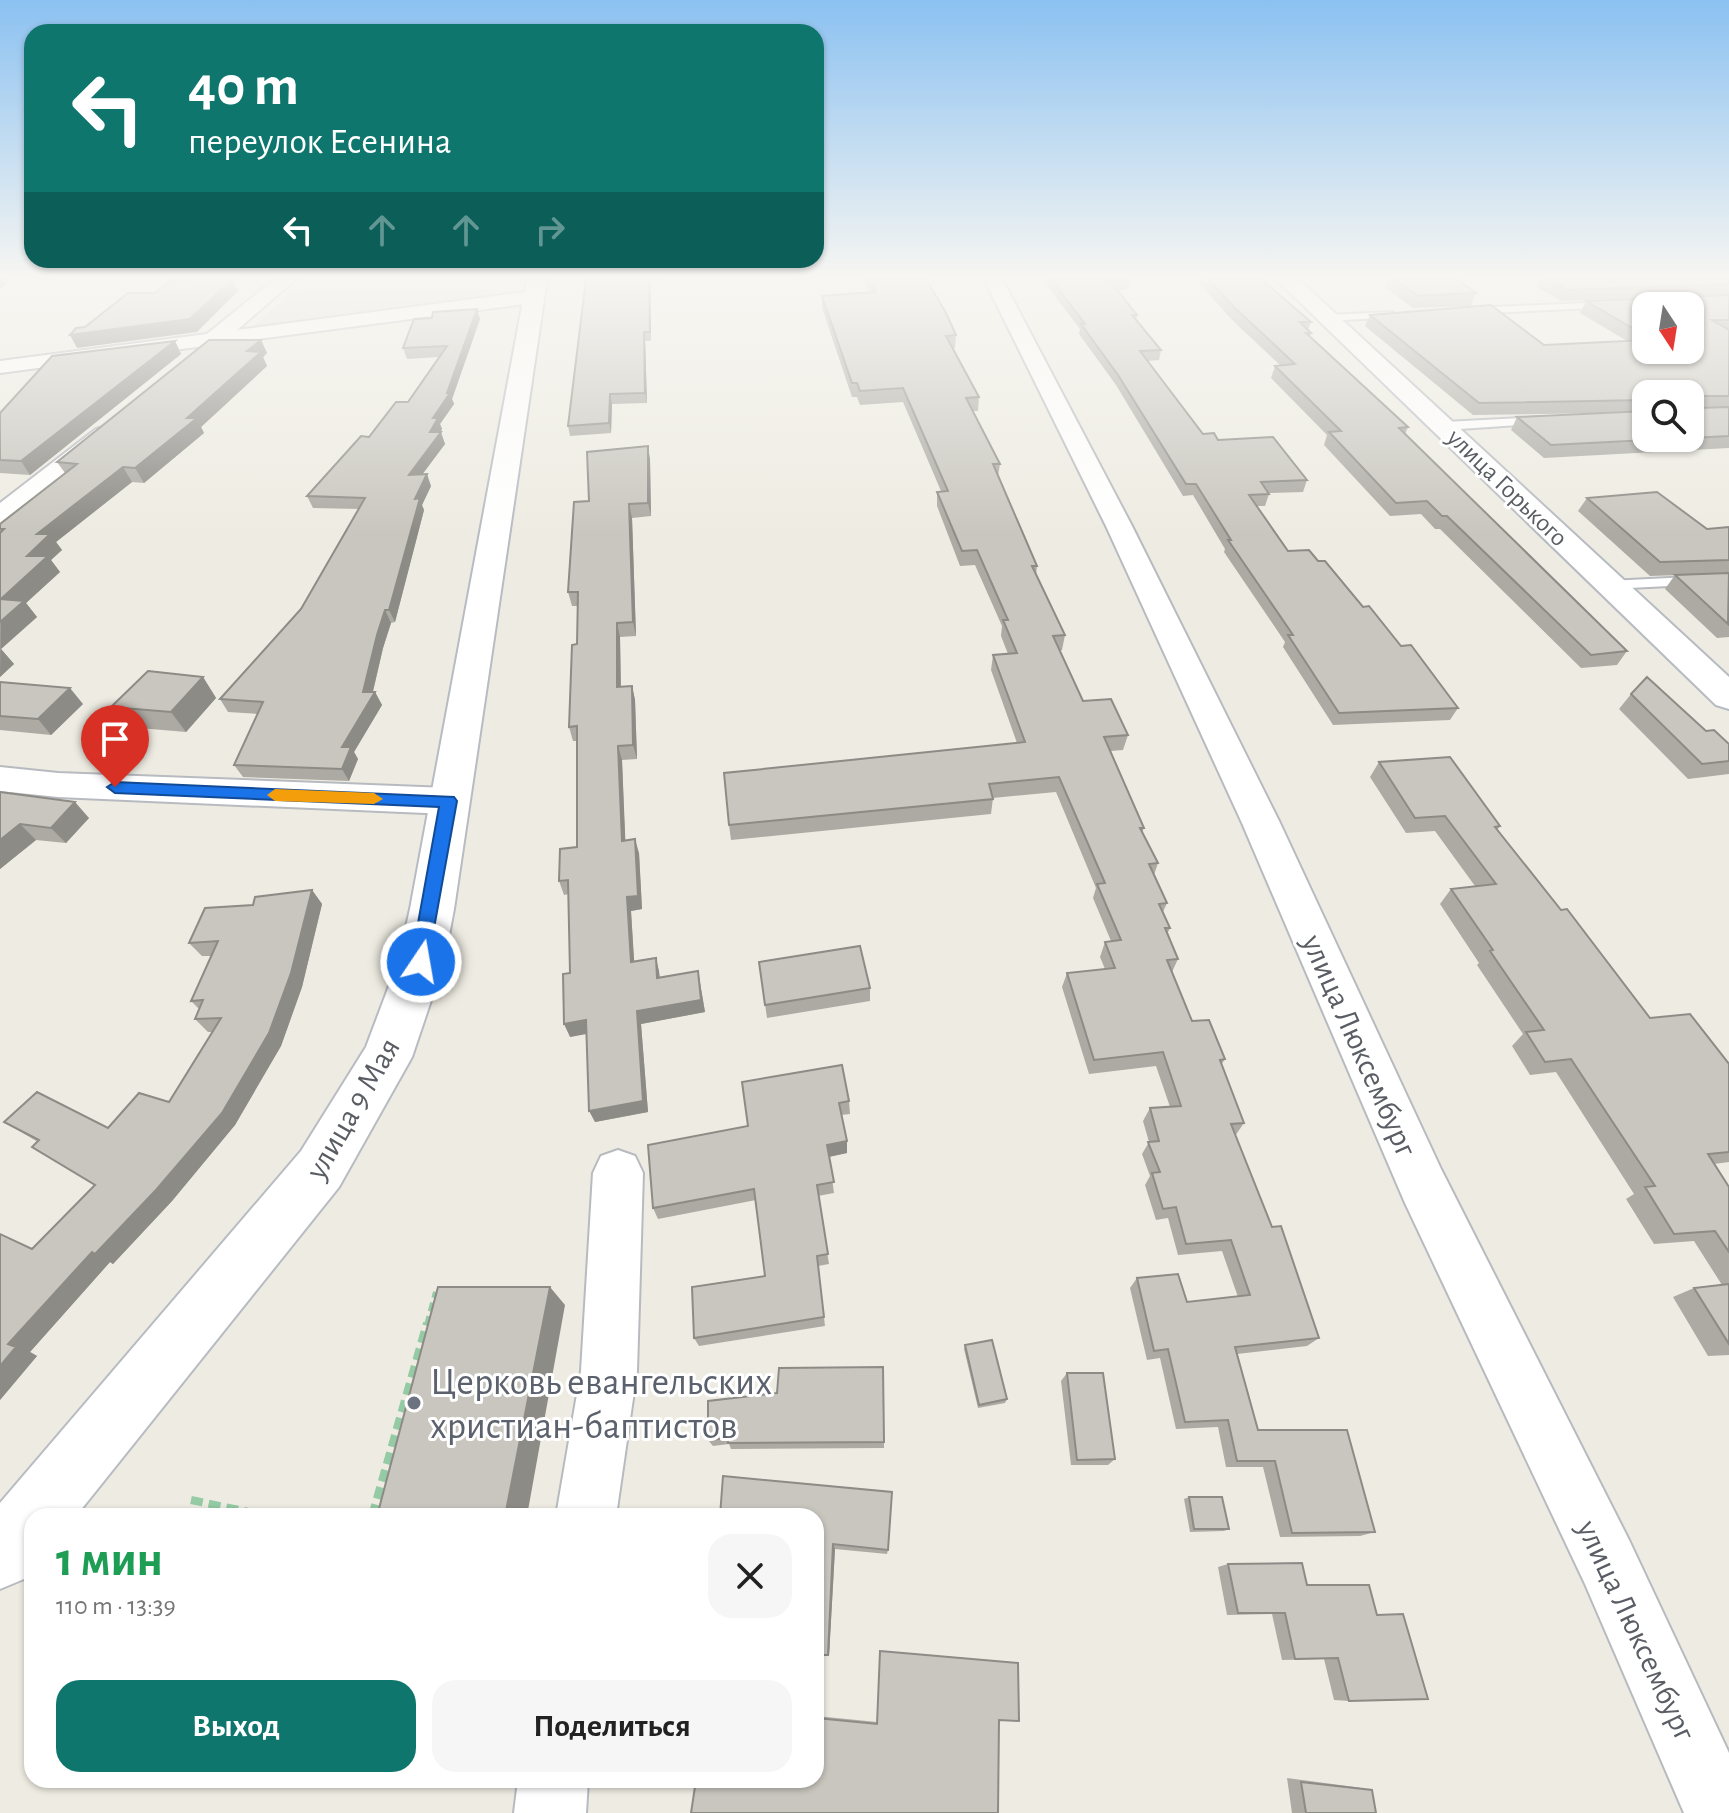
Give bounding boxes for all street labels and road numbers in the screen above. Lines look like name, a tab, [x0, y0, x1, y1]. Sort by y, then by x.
street label: улица Горького	[1441, 423, 1572, 551]
street label: улица Люксембург	[1296, 929, 1423, 1162]
street label: улица 9 Мая	[299, 1033, 406, 1185]
street label: улица Люксембург	[1571, 1515, 1701, 1746]

